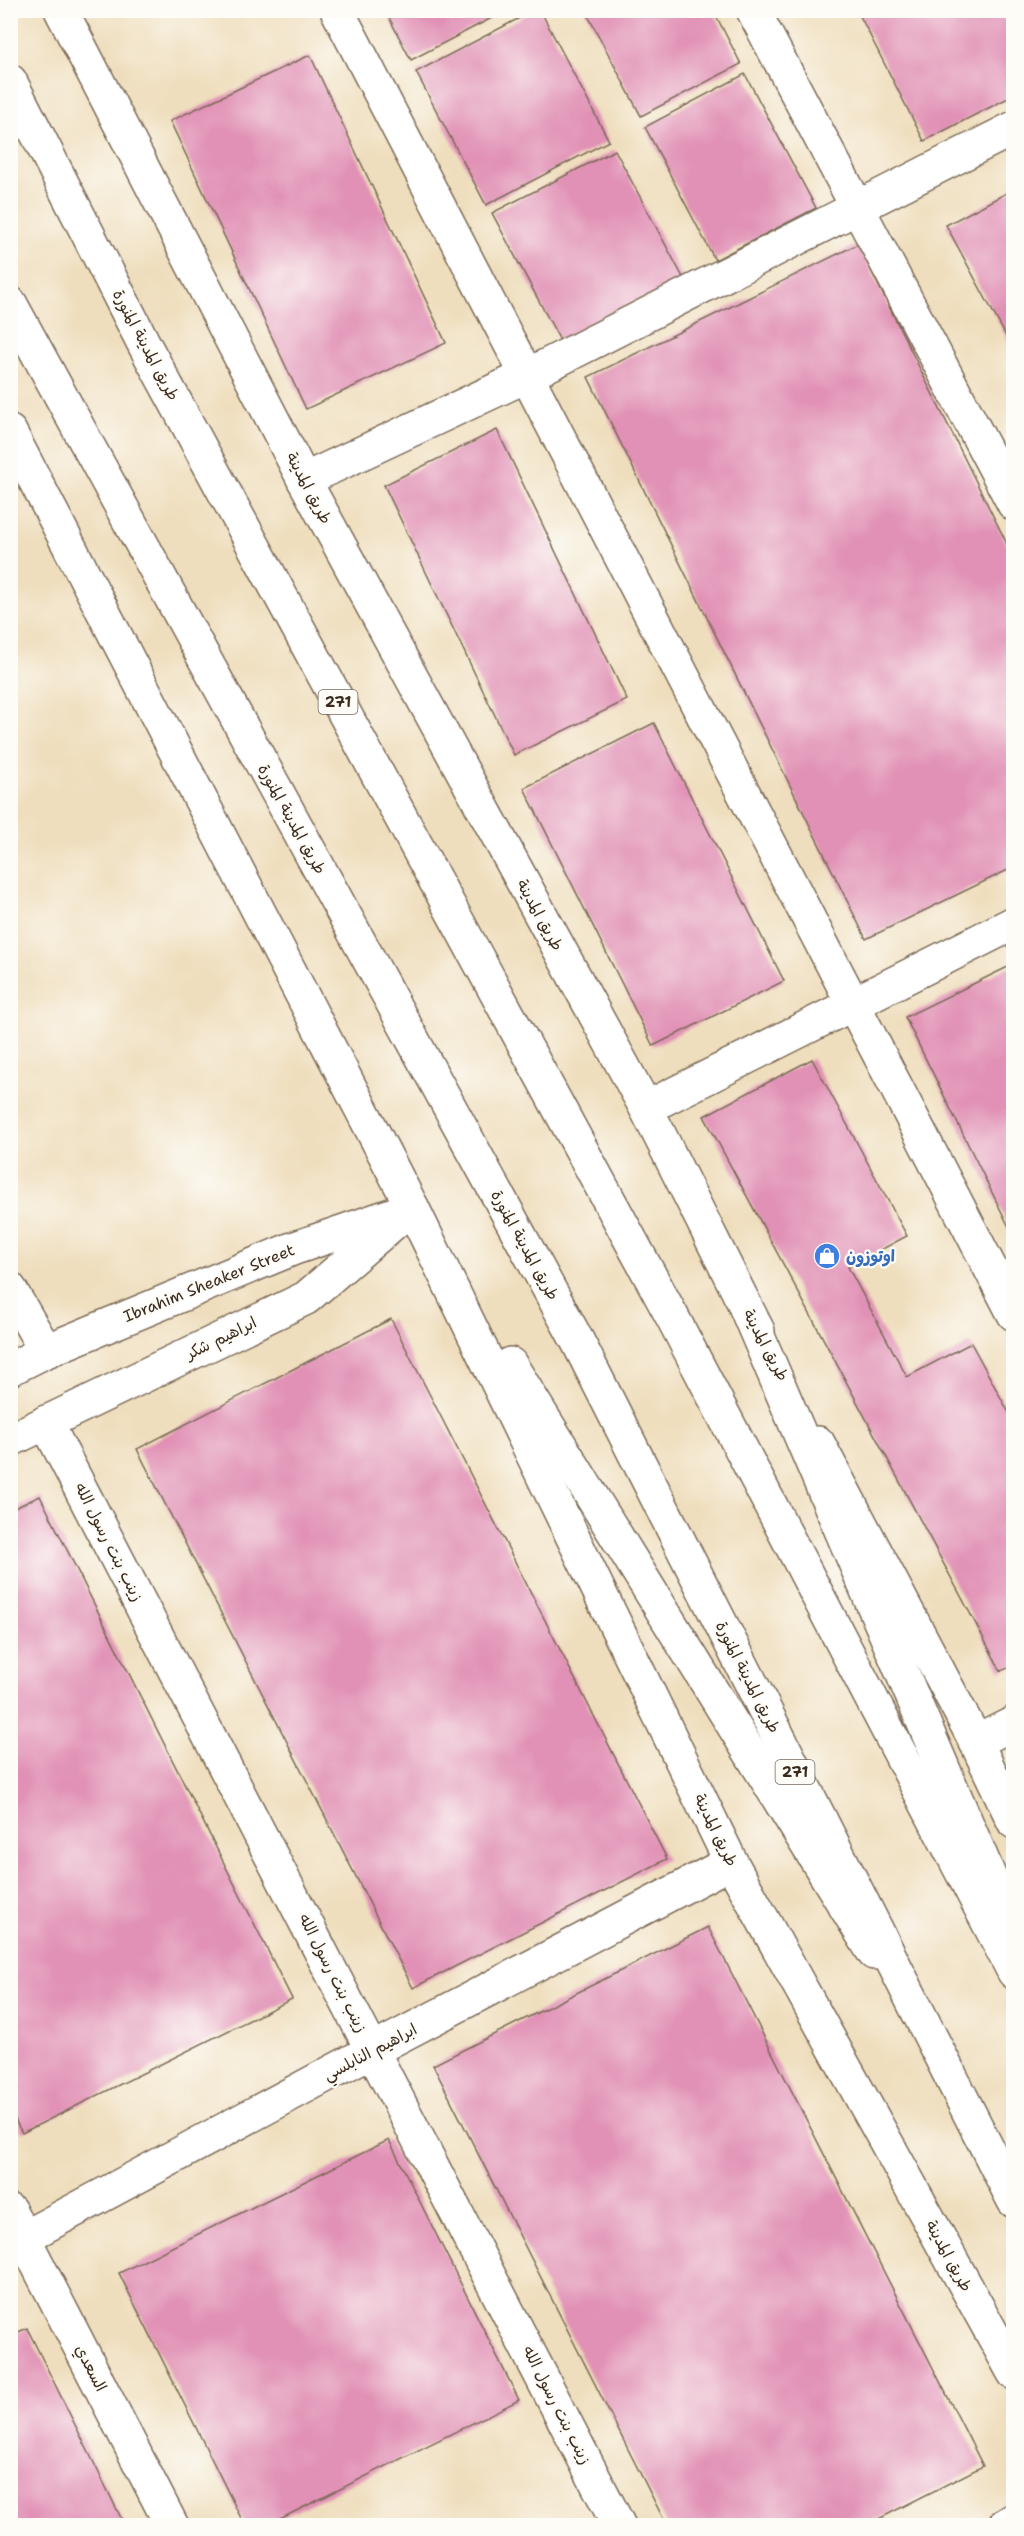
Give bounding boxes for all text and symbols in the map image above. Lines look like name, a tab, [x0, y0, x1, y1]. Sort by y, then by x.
street label: طريق المدينة المنورة	[108, 286, 184, 404]
street label: طريق المدينة	[281, 448, 337, 528]
road number: 271	[318, 690, 358, 714]
street label: طريق المدينة المنورة	[253, 760, 331, 878]
street label: طريق المدينة	[512, 876, 568, 954]
street label: طريق المدينة المنورة	[486, 1186, 564, 1304]
street label: Ibrahim Sheaker Street	[120, 1239, 298, 1327]
shop icon: اوتوزون	[812, 1241, 842, 1271]
place label: اوتوزون	[846, 1246, 895, 1268]
street label: طريق المدينة	[738, 1305, 794, 1385]
street label: ابراهيم شكر	[180, 1312, 261, 1367]
street label: زينب بنت رسول الله	[70, 1479, 148, 1605]
street label: طريق المدينة المنورة	[711, 1618, 785, 1736]
road number: 271	[776, 1760, 814, 1784]
street label: طريق المدينة	[689, 1790, 743, 1870]
street label: زينب بنت رسول الله	[294, 1910, 372, 2036]
street label: ابراهيم النابلسي	[319, 2018, 422, 2089]
street label: طريق المدينة	[921, 2217, 977, 2295]
street label: السعدي	[69, 2341, 112, 2396]
street label: زينب بنت رسول الله	[518, 2342, 596, 2468]

